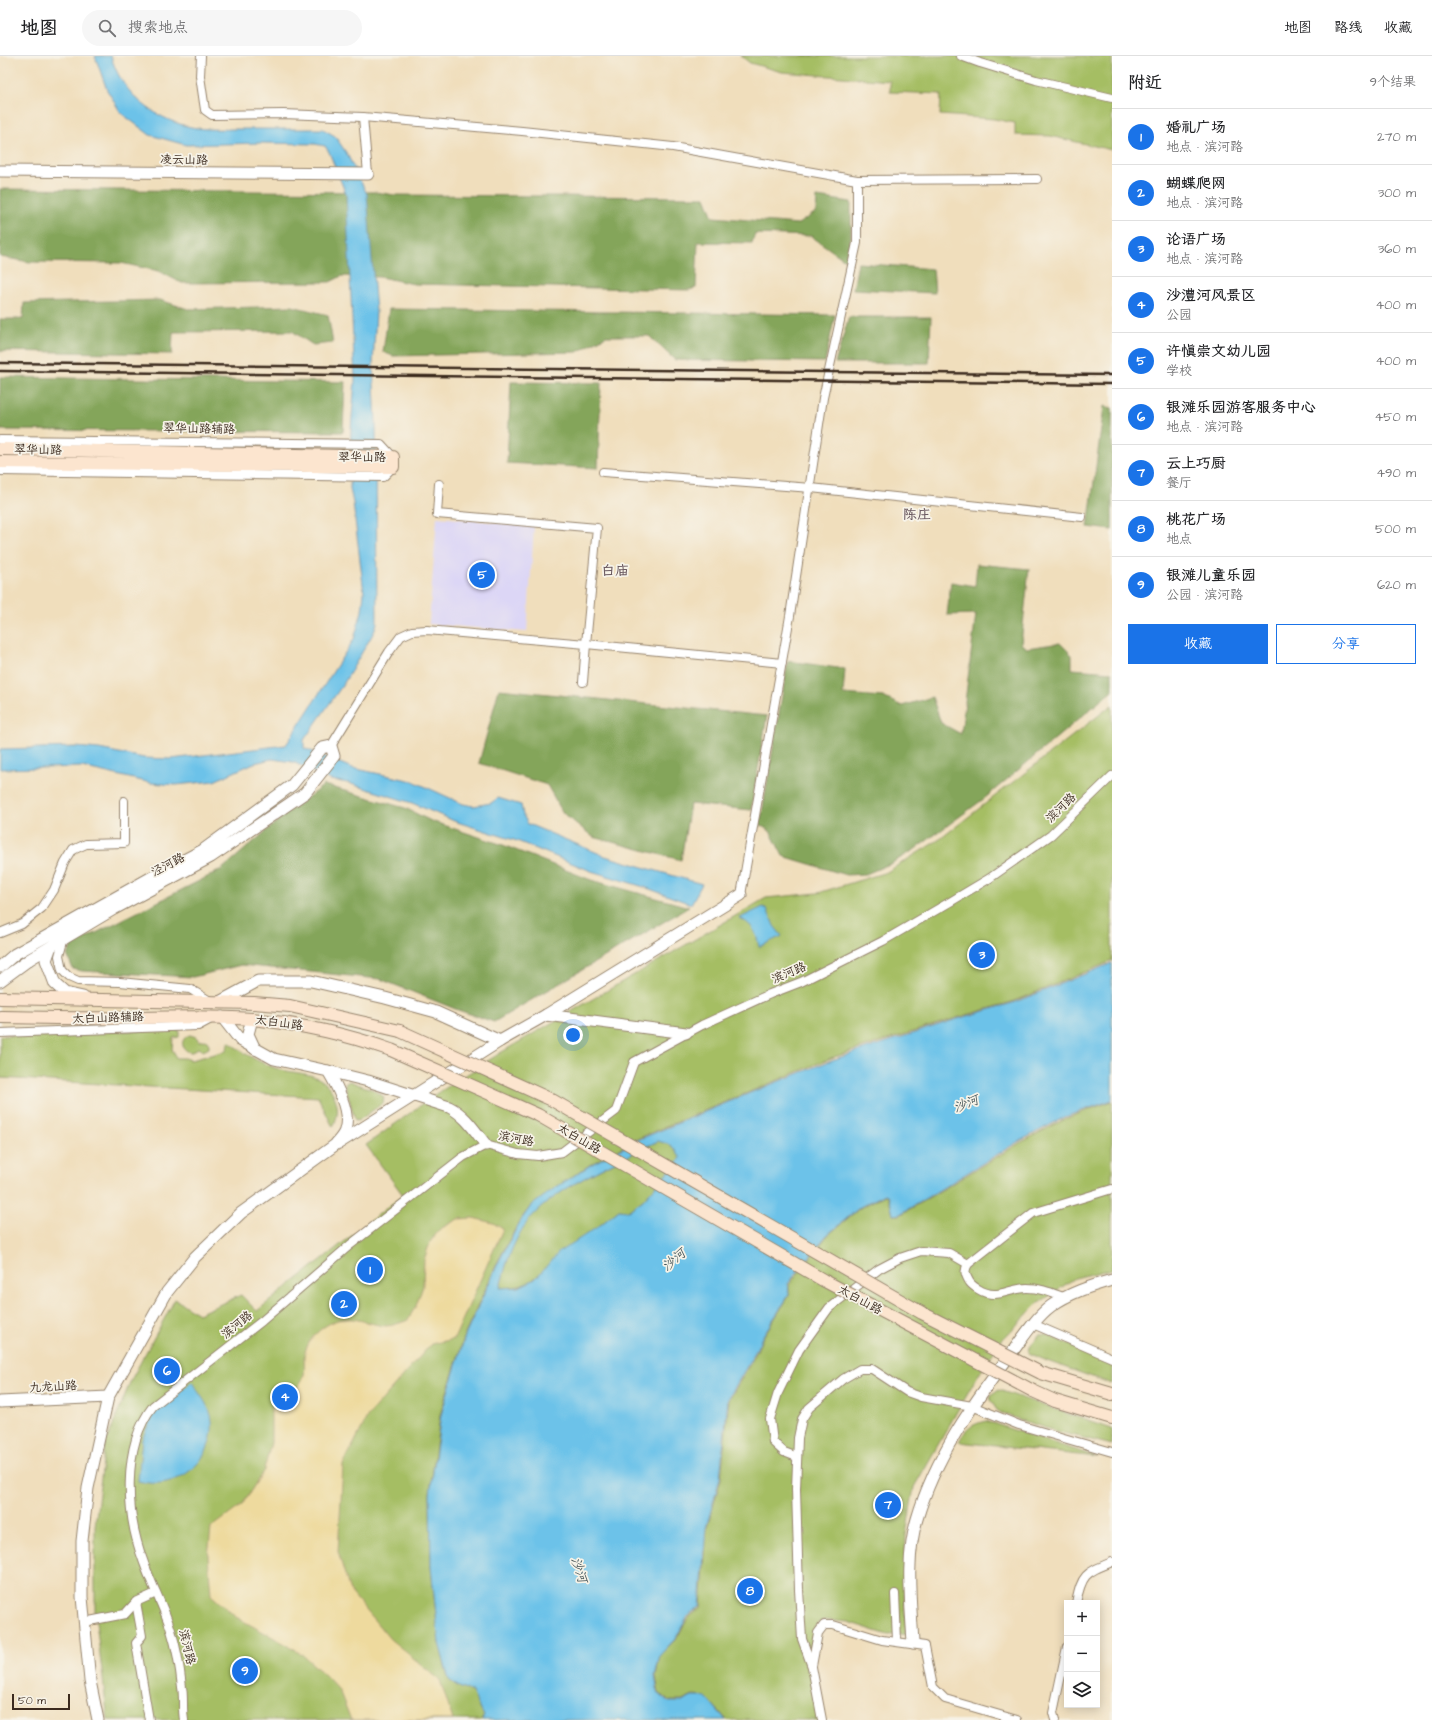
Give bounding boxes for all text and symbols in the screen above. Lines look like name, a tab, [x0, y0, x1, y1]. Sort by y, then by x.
search box	[82, 10, 362, 46]
text: 地图	[20, 15, 58, 42]
icon: search	[96, 17, 118, 39]
text: 搜索地点	[128, 17, 188, 38]
text: 地图	[1284, 18, 1312, 38]
text: 路线	[1334, 18, 1362, 38]
text: 收藏	[1384, 18, 1412, 38]
text: 附近	[1128, 71, 1162, 95]
text: 9个结果	[1370, 73, 1416, 91]
text: 婚礼广场	[1166, 117, 1226, 138]
text: 1	[1140, 128, 1142, 146]
text: 270 m	[1377, 128, 1416, 146]
text: 地点 · 滨河路	[1166, 138, 1243, 156]
street label: 凌云山路	[160, 151, 208, 169]
text: 蝴蝶爬网	[1166, 173, 1226, 194]
text: 2	[1137, 184, 1145, 202]
text: 300 m	[1378, 184, 1416, 202]
text: 地点 · 滨河路	[1166, 194, 1243, 212]
text: 论语广场	[1166, 229, 1226, 250]
text: 3	[1138, 240, 1144, 258]
text: 360 m	[1378, 240, 1416, 258]
text: 地点 · 滨河路	[1166, 250, 1243, 268]
text: 沙澧河风景区	[1166, 285, 1256, 306]
text: 4	[1137, 296, 1145, 314]
text: 400 m	[1375, 296, 1416, 314]
text: 公园	[1166, 306, 1192, 324]
text: 许慎崇文幼儿园	[1166, 341, 1271, 362]
text: 5	[1136, 352, 1146, 370]
text: 400 m	[1375, 352, 1416, 370]
text: 学校	[1166, 362, 1192, 380]
text: 银滩乐园游客服务中心	[1166, 397, 1316, 418]
text: 6	[1137, 408, 1145, 426]
text: 450 m	[1374, 408, 1416, 426]
text: 地点 · 滨河路	[1166, 418, 1243, 436]
street label: 翠华山路辅路	[163, 420, 235, 438]
street label: 翠华山路	[14, 441, 62, 459]
street label: 翠华山路	[338, 449, 386, 466]
text: 云上巧厨	[1166, 453, 1226, 474]
text: 7	[1137, 464, 1145, 482]
text: 490 m	[1376, 464, 1416, 482]
text: 餐厅	[1166, 474, 1192, 492]
district label: 陈庄	[903, 505, 931, 525]
text: 桃花广场	[1166, 509, 1226, 530]
text: 8	[1137, 520, 1145, 538]
text: 500 m	[1375, 520, 1416, 538]
text: 地点	[1166, 530, 1192, 548]
pin: 5	[469, 560, 495, 590]
district label: 白庙	[601, 561, 629, 581]
text: 银滩儿童乐园	[1166, 565, 1256, 586]
text: 9	[1137, 576, 1145, 594]
text: 620 m	[1377, 576, 1416, 594]
text: 公园 · 滨河路	[1166, 586, 1243, 604]
button: 收藏	[1128, 624, 1268, 664]
button: 分享	[1276, 624, 1416, 664]
street label: 滨河路	[1042, 789, 1080, 827]
street label: 泾河路	[148, 849, 188, 881]
pin: 3	[969, 940, 995, 970]
street label: 滨河路	[769, 958, 809, 988]
street label: 太白山路辅路	[72, 1008, 144, 1028]
street label: 太白山路	[254, 1012, 304, 1034]
your location	[563, 1025, 583, 1045]
water label: 沙河	[951, 1090, 983, 1117]
street label: 太白山路	[554, 1120, 604, 1158]
street label: 滨河路	[497, 1127, 535, 1151]
water label: 沙河	[658, 1243, 691, 1275]
pin: 1	[357, 1255, 383, 1285]
street label: 太白山路	[835, 1281, 885, 1319]
pin: 2	[331, 1289, 357, 1319]
street label: 滨河路	[218, 1307, 256, 1343]
pin: 6	[154, 1356, 180, 1386]
street label: 九龙山路	[29, 1377, 77, 1397]
pin: 4	[272, 1382, 298, 1412]
pin: 7	[875, 1490, 901, 1520]
water label: 沙河	[566, 1555, 592, 1587]
pin: 8	[737, 1576, 763, 1606]
map controls	[1064, 1600, 1100, 1708]
button: +	[1064, 1600, 1100, 1636]
street label: 滨河路	[175, 1628, 199, 1666]
button: −	[1064, 1636, 1100, 1672]
pin: 9	[232, 1656, 258, 1686]
button: layers	[1064, 1672, 1100, 1708]
scale bar	[12, 1692, 70, 1711]
text: 50 m	[18, 1693, 46, 1708]

